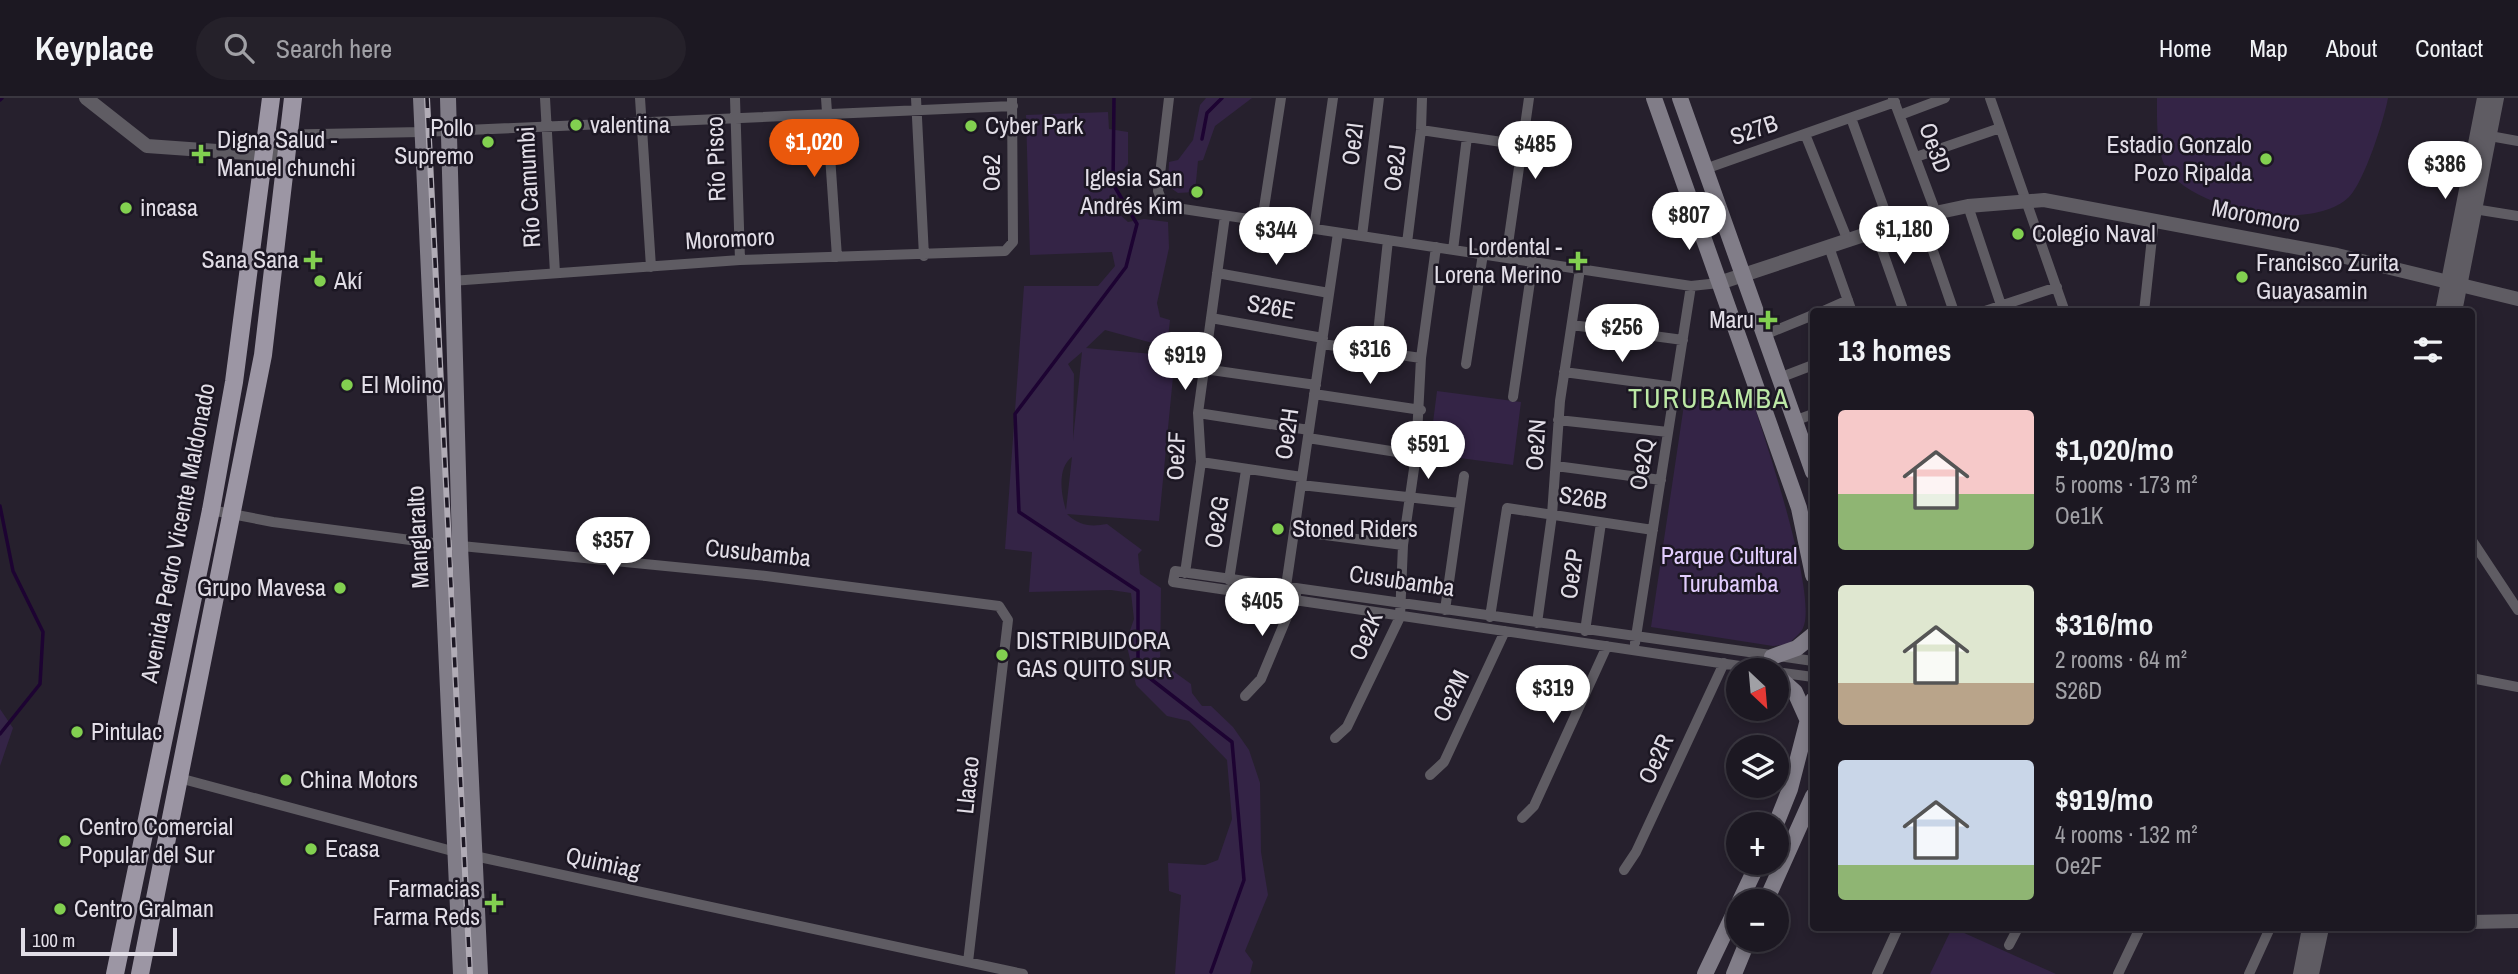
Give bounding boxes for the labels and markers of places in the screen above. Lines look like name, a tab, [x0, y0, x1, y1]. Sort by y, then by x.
place label: valentina	[590, 108, 670, 140]
place label: Cyber Park	[985, 109, 1084, 141]
place label: Pollo Supremo	[394, 111, 474, 171]
marker: valentina	[568, 117, 584, 133]
marker: Cyber Park	[963, 118, 979, 134]
pin: $1,020	[757, 120, 871, 179]
pin: $485	[1494, 122, 1576, 181]
place label: Digna Salud - Manuel chunchi	[217, 123, 356, 183]
place label: Estadio Gonzalo Pozo Ripalda	[2106, 128, 2252, 188]
marker: Pollo Supremo	[480, 134, 496, 150]
pin: $386	[2404, 141, 2486, 201]
marker: Digna Salud - Manuel chunchi	[191, 144, 211, 164]
marker: Estadio Gonzalo Pozo Ripalda	[2258, 151, 2274, 167]
place label: Iglesia San Andrés Kim	[1079, 161, 1183, 221]
marker: Iglesia San Andrés Kim	[1189, 184, 1205, 200]
place label: incasa	[140, 191, 198, 223]
pin: $807	[1648, 192, 1730, 252]
marker: incasa	[118, 200, 134, 216]
pin: $1,180	[1847, 206, 1961, 266]
pin: $344	[1235, 208, 1317, 267]
place label: Colegio Naval	[2032, 217, 2156, 249]
marker: Colegio Naval	[2010, 226, 2026, 242]
place label: Lordental - Lorena Merino	[1434, 230, 1562, 290]
place label: Sana Sana	[202, 243, 299, 275]
place label: Francisco Zurita Guayasamin	[2256, 246, 2399, 306]
marker: Lordental - Lorena Merino	[1568, 251, 1588, 271]
marker: Sana Sana	[305, 252, 321, 268]
place label: Akí	[333, 264, 363, 296]
marker: Francisco Zurita Guayasamin	[2234, 269, 2250, 285]
marker: Akí	[312, 273, 328, 289]
place label: Maru	[1709, 303, 1754, 335]
pin: $256	[1581, 304, 1663, 364]
marker: Maru	[1760, 312, 1776, 328]
pin: $316	[1329, 327, 1411, 386]
pin: $919	[1144, 332, 1226, 392]
place label: El Molino	[361, 368, 443, 400]
marker: El Molino	[339, 377, 355, 393]
pin: $591	[1387, 422, 1469, 481]
place label: Stoned Riders	[1292, 512, 1418, 544]
pin: $357	[572, 518, 654, 577]
marker: Stoned Riders	[1270, 521, 1286, 537]
place label: Grupo Mavesa	[197, 571, 326, 603]
pin: $405	[1221, 578, 1303, 638]
marker: Grupo Mavesa	[332, 580, 348, 596]
place label: DISTRIBUIDORA GAS QUITO SUR	[1016, 624, 1172, 684]
marker: DISTRIBUIDORA GAS QUITO SUR	[994, 647, 1010, 663]
pin: $319	[1512, 666, 1594, 725]
place label: Pintulac	[91, 715, 162, 747]
marker: Pintulac	[69, 724, 85, 740]
place label: China Motors	[300, 763, 418, 795]
marker: China Motors	[278, 772, 294, 788]
place label: Centro Comercial Popular del Sur	[79, 810, 233, 870]
place label: Ecasa	[325, 832, 380, 864]
marker: Centro Comercial Popular del Sur	[57, 833, 73, 849]
marker: Ecasa	[303, 841, 319, 857]
place label: Farmacias Farma Reds	[373, 872, 480, 932]
place label: Centro Gralman	[74, 892, 214, 924]
marker: Farmacias Farma Reds	[486, 895, 502, 911]
marker: Centro Gralman	[52, 901, 68, 917]

